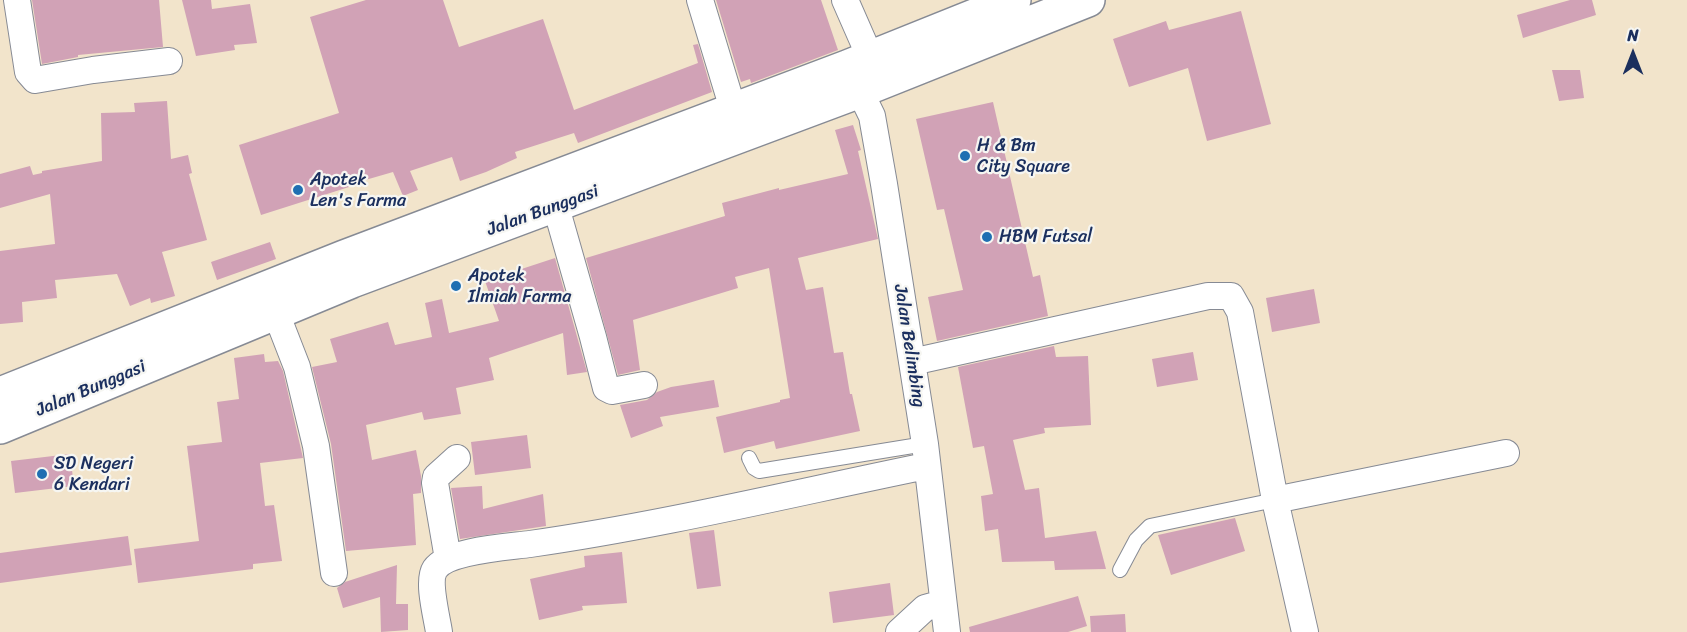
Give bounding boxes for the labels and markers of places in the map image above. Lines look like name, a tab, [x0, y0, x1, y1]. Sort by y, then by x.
place label: H & Bm City Square	[977, 135, 1070, 178]
marker: H & Bm City Square	[958, 149, 972, 163]
place label: Apotek Len's Farma	[310, 169, 406, 212]
marker: Apotek Len's Farma	[291, 183, 305, 197]
place label: HBM Futsal	[999, 226, 1092, 248]
marker: HBM Futsal	[980, 230, 994, 244]
place label: Apotek Ilmiah Farma	[468, 265, 571, 308]
marker: Apotek Ilmiah Farma	[449, 279, 463, 293]
place label: SD Negeri 6 Kendari	[54, 453, 133, 496]
marker: SD Negeri 6 Kendari	[35, 467, 49, 481]

